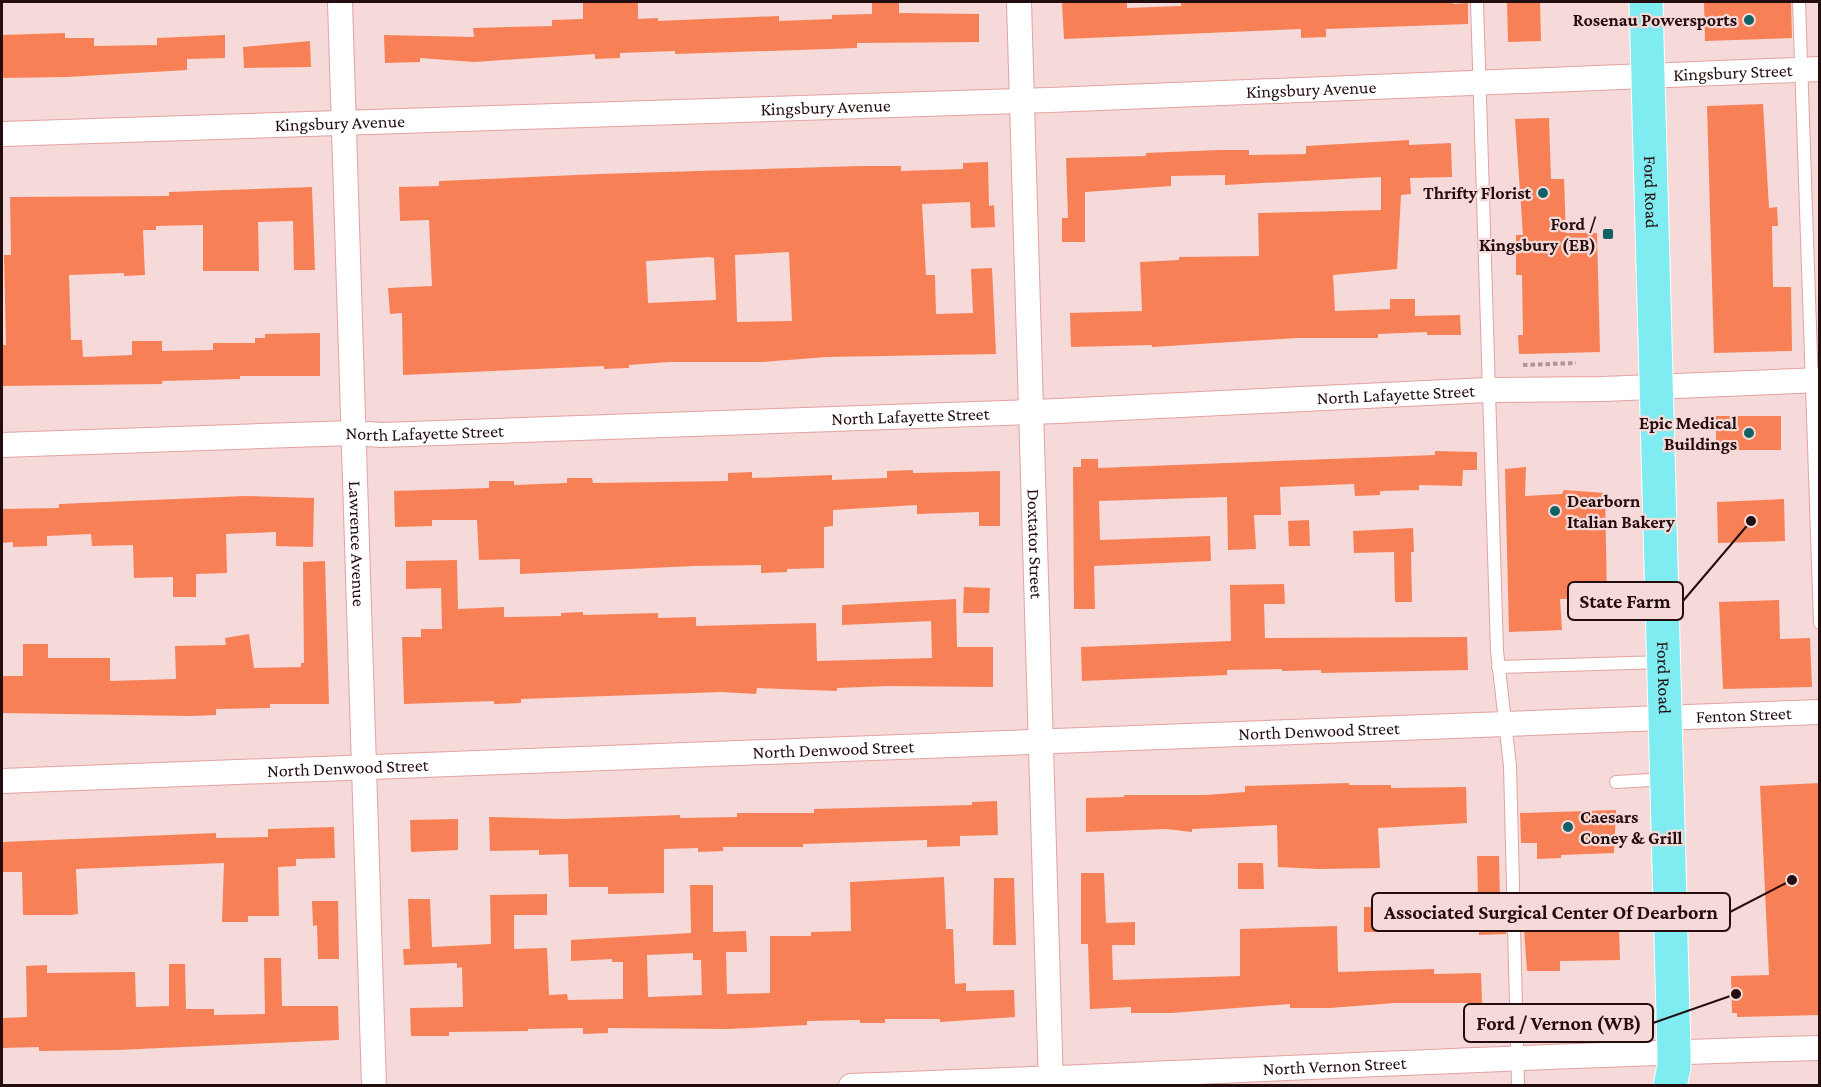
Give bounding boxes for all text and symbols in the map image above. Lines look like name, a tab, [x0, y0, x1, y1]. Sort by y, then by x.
place label: Rosenau Powersports	[1573, 10, 1737, 30]
marker: Rosenau Powersports	[1742, 13, 1756, 27]
street label: Kingsbury Street	[1673, 60, 1794, 85]
street label: Kingsbury Avenue	[1246, 77, 1377, 102]
street label: Kingsbury Avenue	[760, 95, 891, 119]
street label: Kingsbury Avenue	[274, 111, 405, 135]
street label: Ford Road	[1640, 155, 1662, 229]
place label: Thrifty Florist	[1423, 183, 1531, 203]
marker: Thrifty Florist	[1536, 186, 1550, 200]
place label: Ford / Kingsbury (EB)	[1479, 214, 1597, 256]
marker: Ford / Kingsbury (EB)	[1601, 227, 1615, 241]
street label: North Lafayette Street	[1316, 381, 1477, 408]
street label: North Lafayette Street	[831, 403, 991, 429]
place label: Epic Medical Buildings	[1639, 413, 1737, 454]
street label: North Lafayette Street	[345, 421, 505, 445]
marker: Epic Medical Buildings	[1742, 426, 1756, 440]
street label: Lawrence Avenue	[345, 481, 369, 607]
street label: Doxtator Street	[1023, 488, 1047, 600]
place label: Dearborn Italian Bakery	[1567, 491, 1675, 532]
marker: Dearborn Italian Bakery	[1548, 504, 1562, 518]
callout: State Farm	[1568, 582, 1683, 620]
text: State Farm	[1579, 590, 1671, 612]
street label: Ford Road	[1653, 641, 1675, 715]
street label: Fenton Street	[1695, 703, 1793, 727]
street label: North Denwood Street	[1238, 718, 1401, 744]
street label: North Denwood Street	[752, 736, 916, 763]
street label: North Denwood Street	[267, 755, 430, 781]
place label: Caesars Coney & Grill	[1580, 807, 1683, 848]
marker: Caesars Coney & Grill	[1561, 820, 1575, 834]
callout: Associated Surgical Center Of Dearborn	[1372, 893, 1730, 931]
text: Associated Surgical Center Of Dearborn	[1383, 901, 1719, 923]
callout: Ford / Vernon (WB)	[1464, 1004, 1653, 1042]
text: Ford / Vernon (WB)	[1476, 1012, 1642, 1035]
street label: North Vernon Street	[1262, 1053, 1408, 1079]

